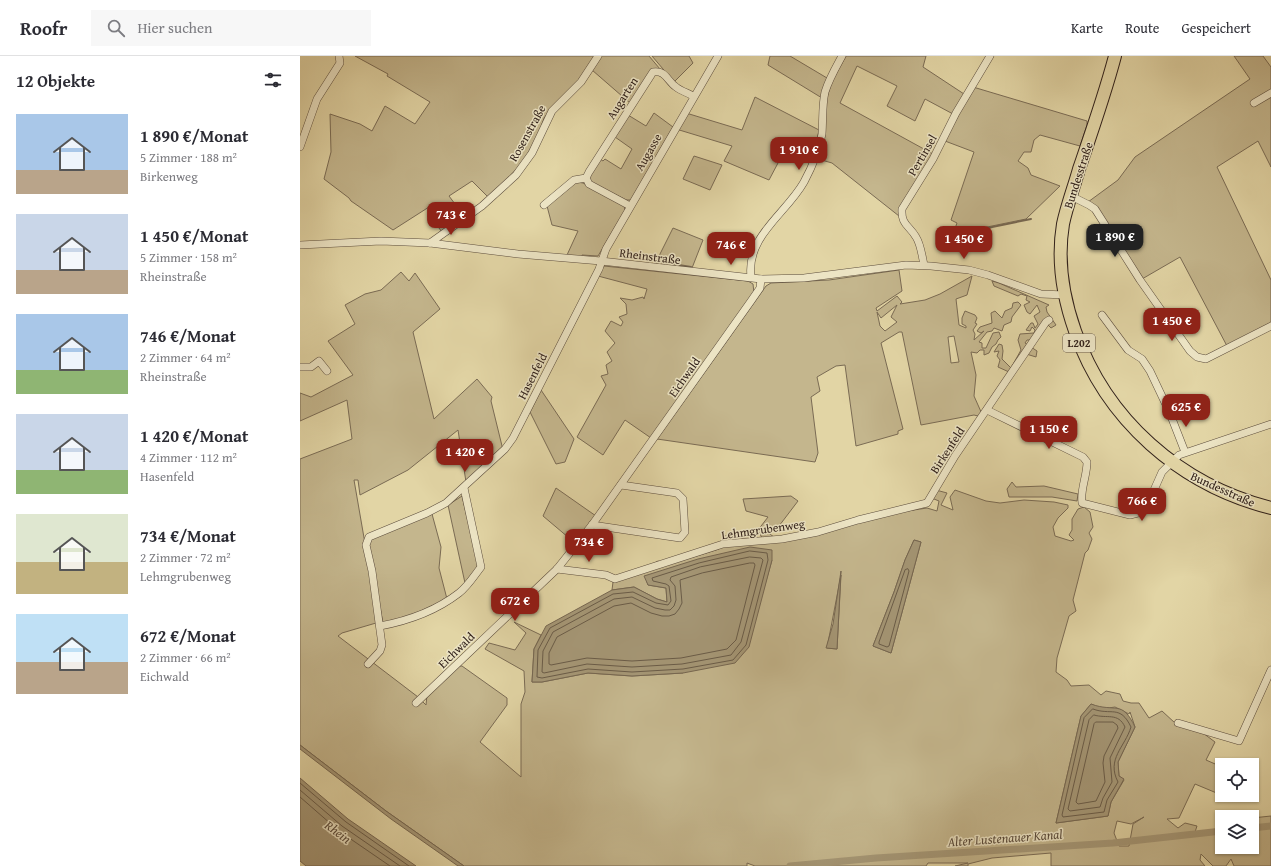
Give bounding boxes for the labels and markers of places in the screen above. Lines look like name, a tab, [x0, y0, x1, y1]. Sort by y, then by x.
pin: 1 910 €	[762, 137, 836, 171]
pin: 743 €	[423, 202, 479, 236]
pin: 1 890 €	[1078, 224, 1152, 258]
pin: 1 450 €	[927, 226, 1001, 260]
pin: 746 €	[703, 232, 759, 266]
pin: 1 450 €	[1135, 308, 1209, 342]
pin: 625 €	[1158, 394, 1214, 428]
pin: 1 150 €	[1012, 416, 1086, 450]
pin: 1 420 €	[428, 439, 502, 473]
pin: 766 €	[1114, 488, 1170, 522]
pin: 734 €	[561, 529, 617, 563]
pin: 672 €	[487, 588, 543, 622]

